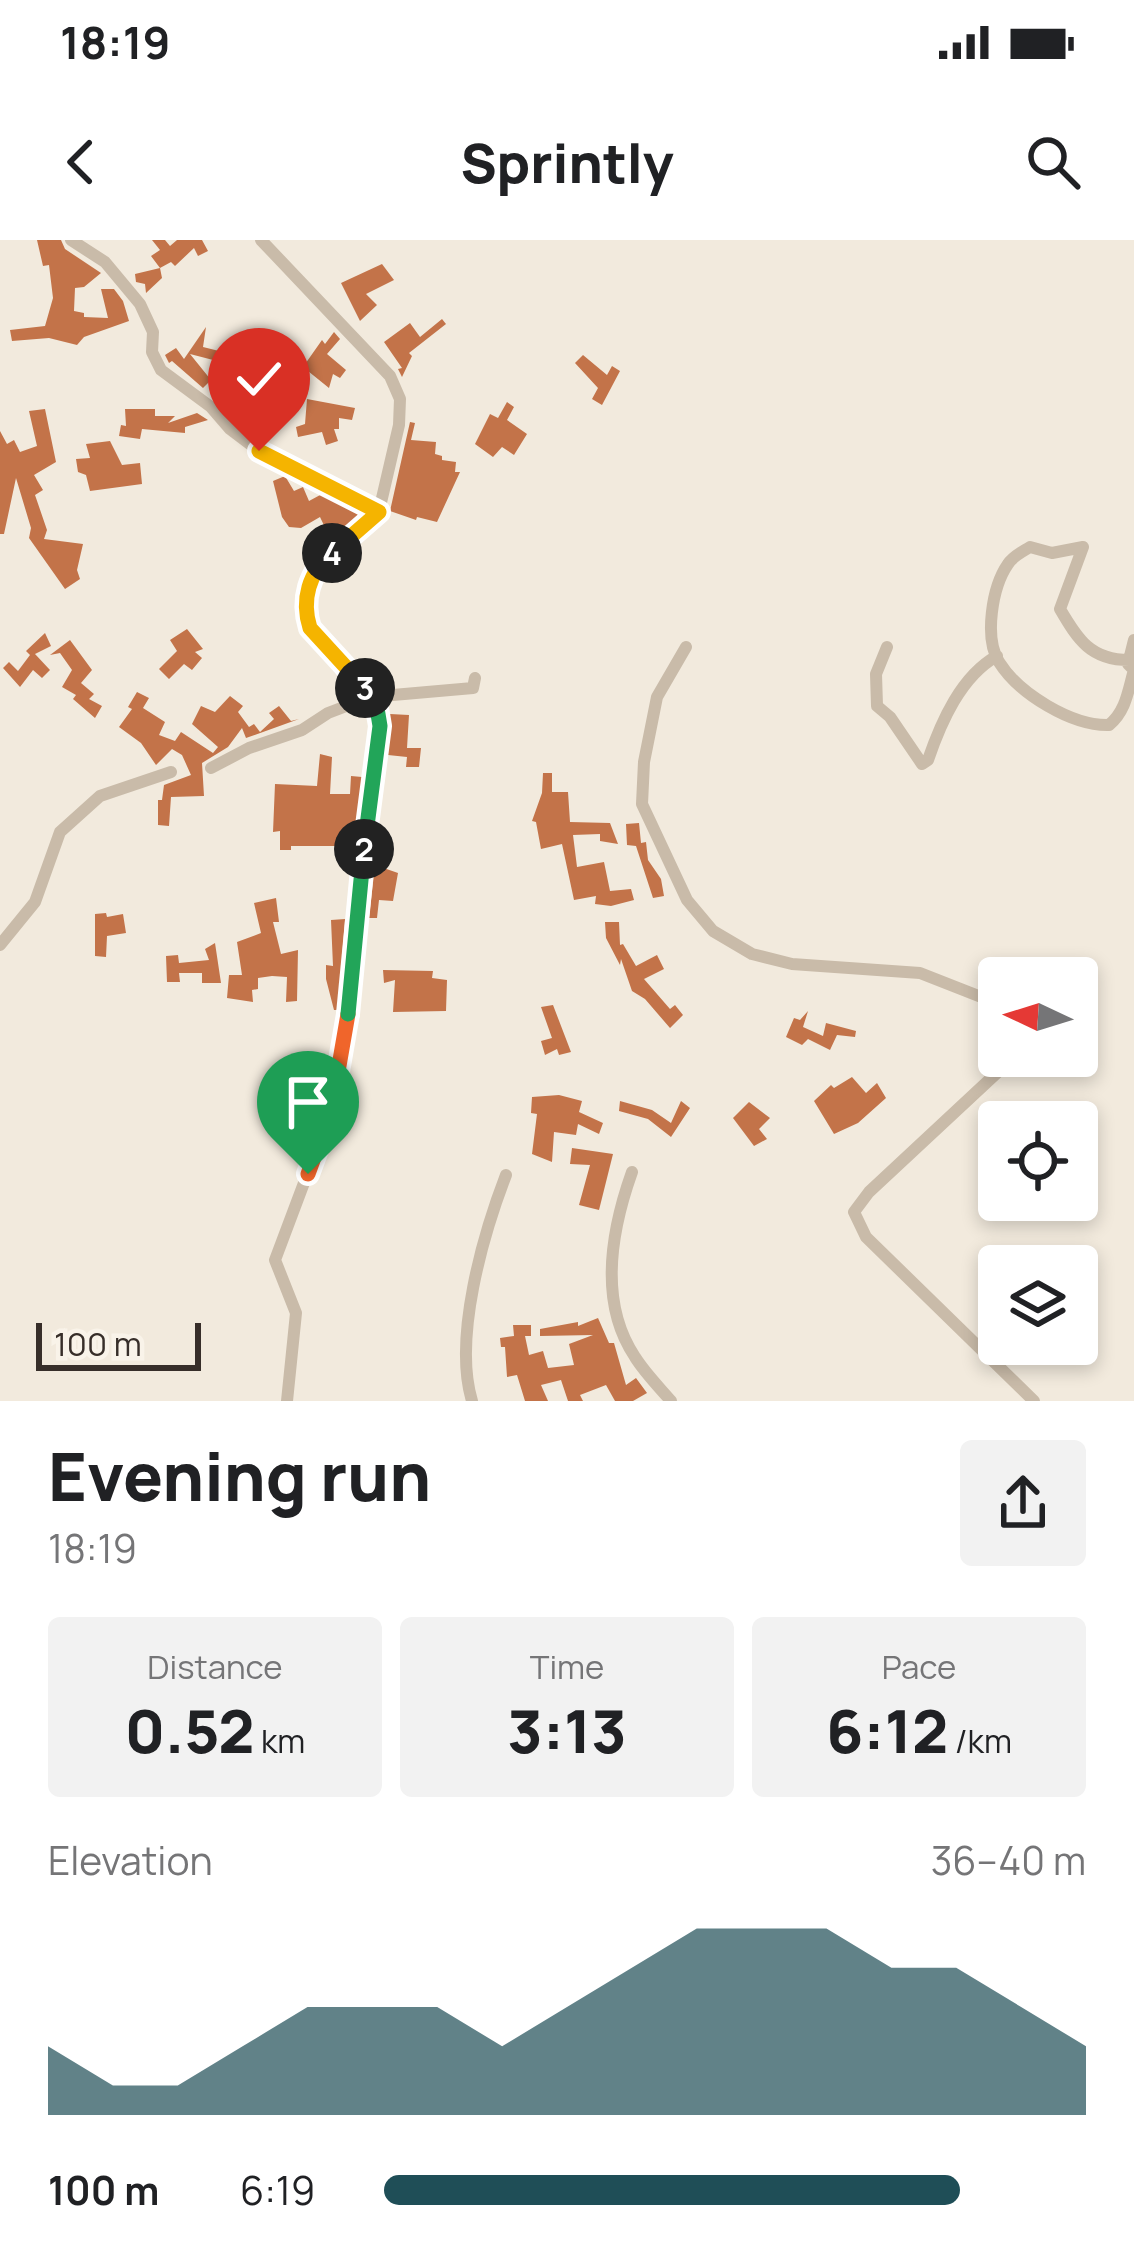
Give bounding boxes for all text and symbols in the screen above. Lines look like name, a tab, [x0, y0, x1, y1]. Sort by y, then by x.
text: 18:19	[60, 11, 170, 73]
text: Sprintly	[460, 125, 674, 199]
icon: back	[48, 129, 114, 195]
icon: search	[1020, 129, 1086, 195]
pin	[208, 328, 310, 451]
icon: check	[226, 346, 292, 412]
pin: 4	[302, 523, 362, 583]
text: 4	[322, 530, 342, 575]
pin: 3	[335, 658, 395, 718]
text: 3	[355, 665, 375, 710]
pin: 2	[334, 819, 394, 879]
text: 2	[354, 826, 374, 871]
north arrow	[978, 957, 1098, 1077]
map controls	[978, 957, 1098, 1365]
pin	[257, 1051, 359, 1174]
icon: arrive	[275, 1069, 341, 1135]
button: locate	[978, 1101, 1098, 1221]
button: layers	[978, 1245, 1098, 1365]
scale bar	[36, 1317, 201, 1370]
text: 100 m	[54, 1321, 142, 1366]
text: Evening run	[48, 1431, 431, 1521]
button: share	[960, 1440, 1086, 1566]
text: 18:19	[48, 1521, 137, 1575]
text: Distance	[147, 1644, 283, 1689]
text: Time	[530, 1644, 604, 1689]
text: Pace	[882, 1644, 956, 1689]
text: 0.52	[125, 1689, 254, 1771]
text: 3:13	[507, 1689, 627, 1771]
text: 6:12	[826, 1689, 948, 1771]
text: km	[254, 1718, 305, 1763]
text: /km	[948, 1718, 1012, 1763]
text: Elevation	[48, 1833, 213, 1887]
text: 36–40 m	[931, 1833, 1086, 1887]
text: 100 m	[48, 2163, 159, 2217]
text: 6:19	[240, 2163, 315, 2217]

